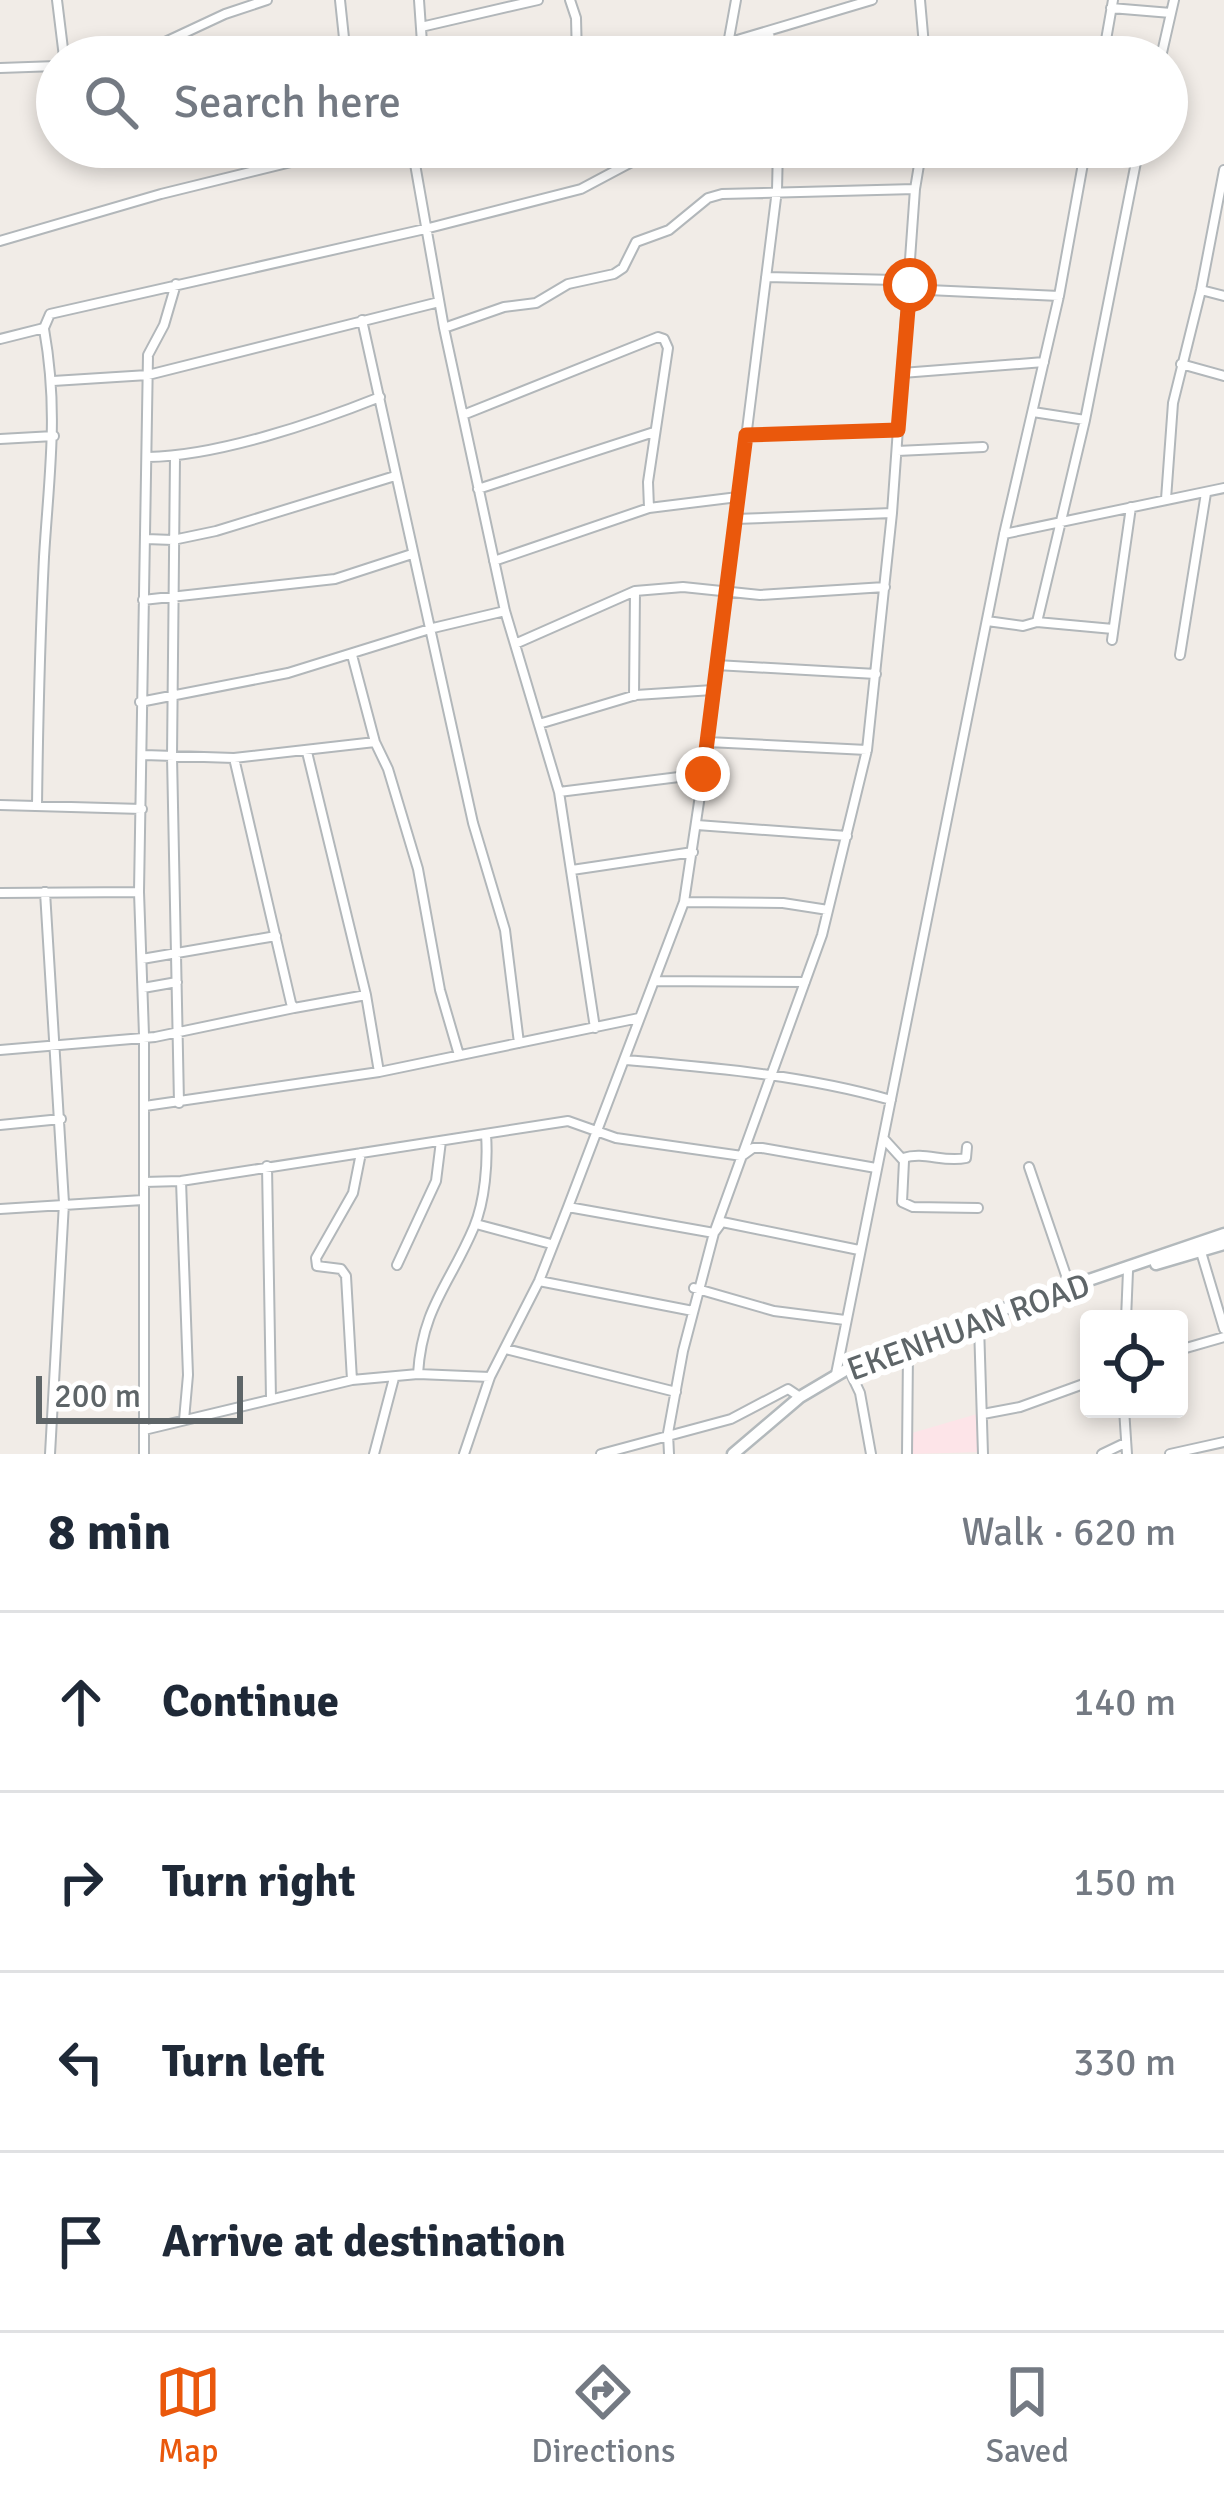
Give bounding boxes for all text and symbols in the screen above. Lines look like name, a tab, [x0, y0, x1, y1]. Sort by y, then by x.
search box	[36, 36, 1188, 168]
icon: search	[78, 69, 144, 135]
text: Search here	[174, 75, 401, 130]
route start	[883, 258, 937, 312]
route end	[676, 747, 730, 801]
street label: EKENHUAN ROAD	[842, 1265, 1095, 1390]
map controls	[1080, 1310, 1188, 1418]
button: locate	[1080, 1310, 1188, 1418]
scale bar	[36, 1370, 243, 1423]
text: 200 m	[54, 1376, 141, 1417]
text: 8 min	[48, 1501, 171, 1564]
text: Walk · 620 m	[962, 1508, 1176, 1556]
icon: ahead	[48, 1669, 114, 1735]
text: Continue	[162, 1674, 339, 1729]
text: 140 m	[1073, 1678, 1176, 1726]
icon: right	[48, 1849, 114, 1915]
text: Turn right	[162, 1854, 356, 1909]
text: 150 m	[1073, 1858, 1176, 1906]
icon: left	[48, 2029, 114, 2095]
text: Turn left	[162, 2034, 325, 2089]
text: 330 m	[1073, 2038, 1176, 2086]
icon: arrive	[48, 2209, 114, 2275]
text: Arrive at destination	[162, 2214, 566, 2269]
tab: Map	[155, 2359, 221, 2472]
tab: Directions	[531, 2359, 676, 2472]
tab: Saved	[986, 2359, 1069, 2472]

